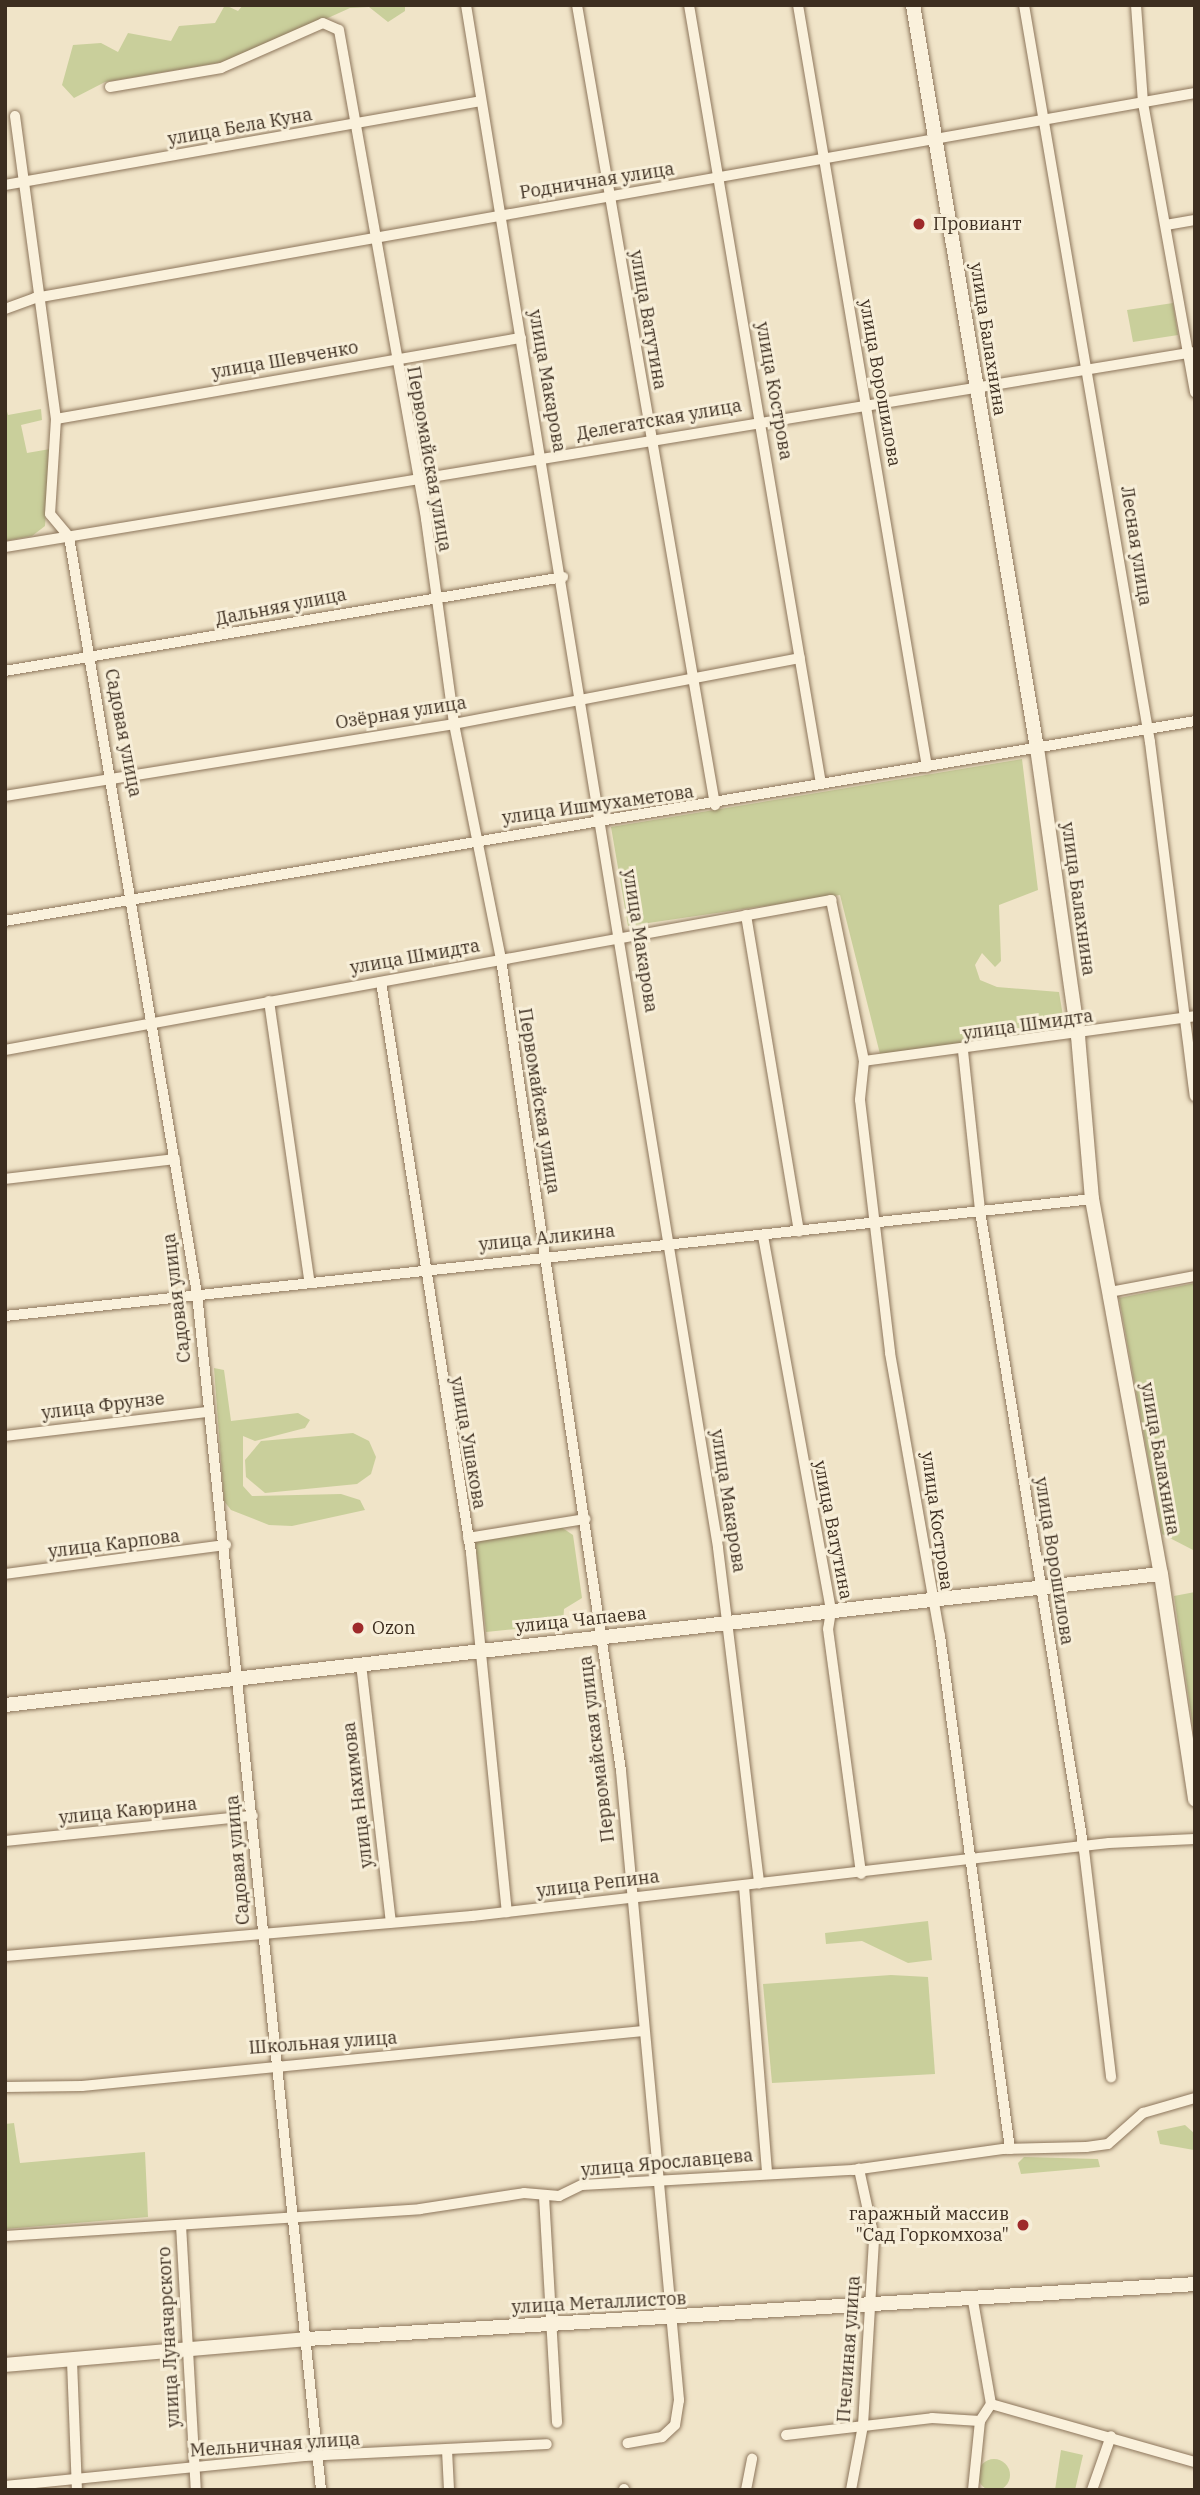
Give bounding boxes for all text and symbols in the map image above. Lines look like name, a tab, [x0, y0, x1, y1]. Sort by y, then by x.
street label: улица Бела Куна	[166, 104, 314, 150]
street label: Родничная улица	[518, 158, 676, 204]
place label: Провиант	[933, 213, 1022, 235]
marker: Провиант	[911, 216, 927, 232]
street label: улица Ватутина	[625, 249, 671, 391]
street label: улица Балахнина	[965, 261, 1011, 417]
street label: улица Ворошилова	[855, 298, 905, 468]
street label: улица Макарова	[524, 308, 570, 454]
street label: улица Кострова	[751, 320, 797, 462]
street label: улица Шевченко	[210, 336, 360, 384]
street label: Первомайская улица	[402, 365, 456, 553]
street label: Делегатская улица	[575, 395, 743, 445]
street label: Лесная улица	[1116, 485, 1156, 607]
street label: Дальняя улица	[214, 584, 348, 630]
street label: Садовая улица	[100, 667, 146, 799]
street label: Озёрная улица	[334, 692, 468, 734]
street label: улица Ишмухаметова	[501, 781, 695, 829]
street label: улица Балахнина	[1057, 821, 1099, 977]
street label: улица Макарова	[618, 868, 662, 1014]
street label: улица Шмидта	[348, 935, 482, 979]
street label: улица Шмидта	[961, 1005, 1095, 1045]
street label: Первомайская улица	[514, 1007, 564, 1195]
street label: улица Аликина	[478, 1220, 616, 1256]
street label: Садовая улица	[158, 1232, 196, 1364]
street label: улица Ушакова	[446, 1375, 490, 1511]
street label: улица Балахнина	[1136, 1381, 1184, 1537]
street label: улица Фрунзе	[40, 1388, 166, 1424]
street label: улица Макарова	[706, 1428, 750, 1574]
street label: улица Кострова	[917, 1450, 957, 1592]
street label: улица Ватутина	[809, 1459, 857, 1601]
street label: улица Ворошилова	[1030, 1476, 1078, 1646]
street label: улица Карпова	[47, 1525, 181, 1563]
street label: улица Чапаева	[514, 1602, 648, 1638]
place label: Ozon	[372, 1617, 416, 1639]
marker: Ozon	[350, 1620, 366, 1636]
street label: Первомайская улица	[575, 1654, 619, 1844]
street label: улица Нахимова	[338, 1721, 378, 1869]
street label: улица Каюрина	[58, 1793, 198, 1829]
street label: Садовая улица	[222, 1794, 254, 1926]
street label: улица Репина	[535, 1866, 661, 1902]
street label: Школьная улица	[248, 2027, 398, 2059]
street label: улица Ярославцева	[580, 2145, 754, 2181]
place label: гаражный массив "Сад Горкомхоза"	[849, 2204, 1009, 2246]
marker: гаражный массив "Сад Горкомхоза"	[1015, 2217, 1031, 2233]
street label: улица Луначарского	[153, 2246, 185, 2428]
street label: Пчелиная улица	[833, 2275, 865, 2423]
street label: улица Металлистов	[511, 2288, 687, 2318]
street label: Мельничная улица	[189, 2428, 361, 2462]

